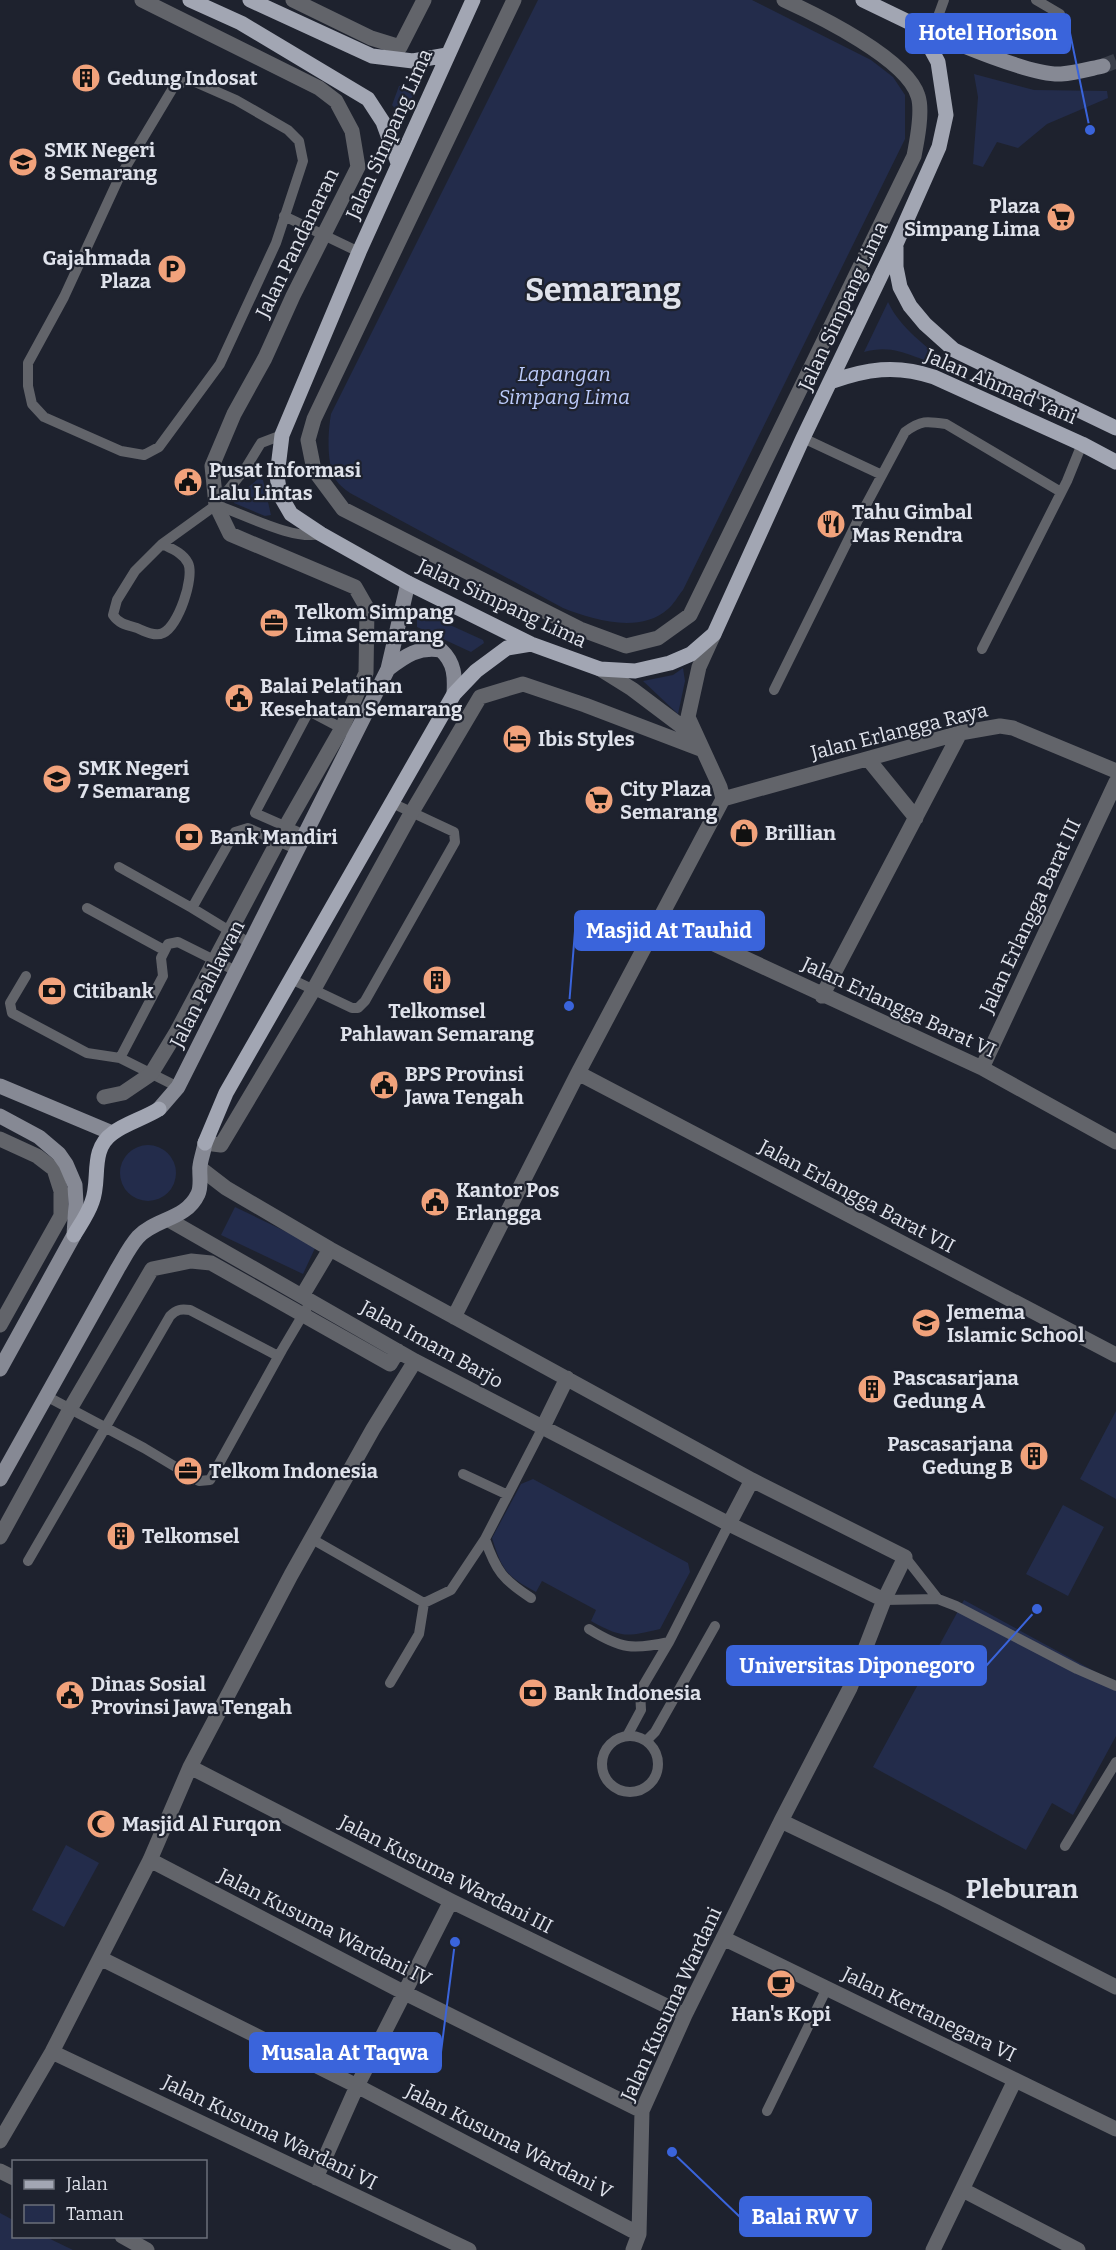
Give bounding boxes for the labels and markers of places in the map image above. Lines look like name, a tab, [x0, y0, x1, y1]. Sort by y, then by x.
callout: Hotel Horison	[906, 14, 1070, 53]
building icon: Gedung Indosat	[70, 62, 102, 94]
place label: Gedung Indosat	[107, 66, 258, 90]
place label: SMK Negeri 8 Semarang	[44, 138, 158, 185]
school or university icon: SMK Negeri 8 Semarang	[7, 146, 39, 178]
place label: Plaza Simpang Lima	[904, 194, 1040, 241]
supermarket icon: Plaza Simpang Lima	[1045, 201, 1077, 233]
place label: Gajahmada Plaza	[42, 246, 151, 293]
parking icon: Gajahmada Plaza	[156, 253, 188, 285]
place label: Pusat Informasi Lalu Lintas	[209, 458, 362, 505]
public building icon: Pusat Informasi Lalu Lintas	[172, 466, 204, 498]
place label: Tahu Gimbal Mas Rendra	[852, 500, 973, 547]
restaurant icon: Tahu Gimbal Mas Rendra	[815, 508, 847, 540]
place label: Telkom Simpang Lima Semarang	[295, 600, 454, 647]
office icon: Telkom Simpang Lima Semarang	[258, 607, 290, 639]
place label: Balai Pelatihan Kesehatan Semarang	[260, 674, 463, 721]
public building icon: Balai Pelatihan Kesehatan Semarang	[223, 682, 255, 714]
hotel icon: Ibis Styles	[501, 723, 533, 755]
place label: Ibis Styles	[538, 727, 635, 751]
place label: SMK Negeri 7 Semarang	[78, 756, 190, 803]
school or university icon: SMK Negeri 7 Semarang	[41, 763, 73, 795]
place label: City Plaza Semarang	[620, 777, 718, 824]
supermarket icon: City Plaza Semarang	[583, 784, 615, 816]
shop icon: Brillian	[728, 817, 760, 849]
bank icon: Bank Mandiri	[173, 821, 205, 853]
place label: Brillian	[765, 821, 836, 845]
place label: Bank Mandiri	[210, 825, 338, 849]
callout: Masjid At Tauhid	[575, 911, 764, 950]
building icon: Telkomsel Pahlawan Semarang	[421, 964, 453, 996]
bank icon: Citibank	[36, 975, 68, 1007]
place label: Citibank	[73, 979, 154, 1003]
place label: Telkomsel Pahlawan Semarang	[340, 999, 535, 1046]
place label: BPS Provinsi Jawa Tengah	[404, 1062, 525, 1109]
public building icon: BPS Provinsi Jawa Tengah	[368, 1069, 400, 1101]
place label: Kantor Pos Erlangga	[456, 1178, 560, 1225]
public building icon: Kantor Pos Erlangga	[419, 1186, 451, 1218]
place label: Jemema Islamic School	[946, 1300, 1085, 1347]
school or university icon: Jemema Islamic School	[910, 1307, 942, 1339]
place label: Pascasarjana Gedung A	[893, 1366, 1019, 1413]
building icon: Pascasarjana Gedung A	[856, 1373, 888, 1405]
place label: Pascasarjana Gedung B	[887, 1432, 1013, 1479]
building icon: Pascasarjana Gedung B	[1018, 1440, 1050, 1472]
office icon: Telkom Indonesia	[172, 1455, 204, 1487]
place label: Telkom Indonesia	[209, 1459, 378, 1483]
building icon: Telkomsel	[105, 1520, 137, 1552]
place label: Telkomsel	[142, 1524, 240, 1548]
callout: Universitas Diponegoro	[727, 1646, 986, 1685]
place label: Dinas Sosial Provinsi Jawa Tengah	[91, 1672, 292, 1719]
bank icon: Bank Indonesia	[517, 1677, 549, 1709]
public building icon: Dinas Sosial Provinsi Jawa Tengah	[54, 1679, 86, 1711]
place label: Bank Indonesia	[554, 1681, 701, 1705]
mosque icon: Masjid Al Furqon	[85, 1808, 117, 1840]
place label: Masjid Al Furqon	[122, 1812, 281, 1836]
cafe icon: Han's Kopi	[765, 1968, 797, 2000]
place label: Han's Kopi	[731, 2002, 832, 2026]
callout: Musala At Taqwa	[250, 2033, 441, 2072]
callout: Balai RW V	[740, 2197, 871, 2236]

